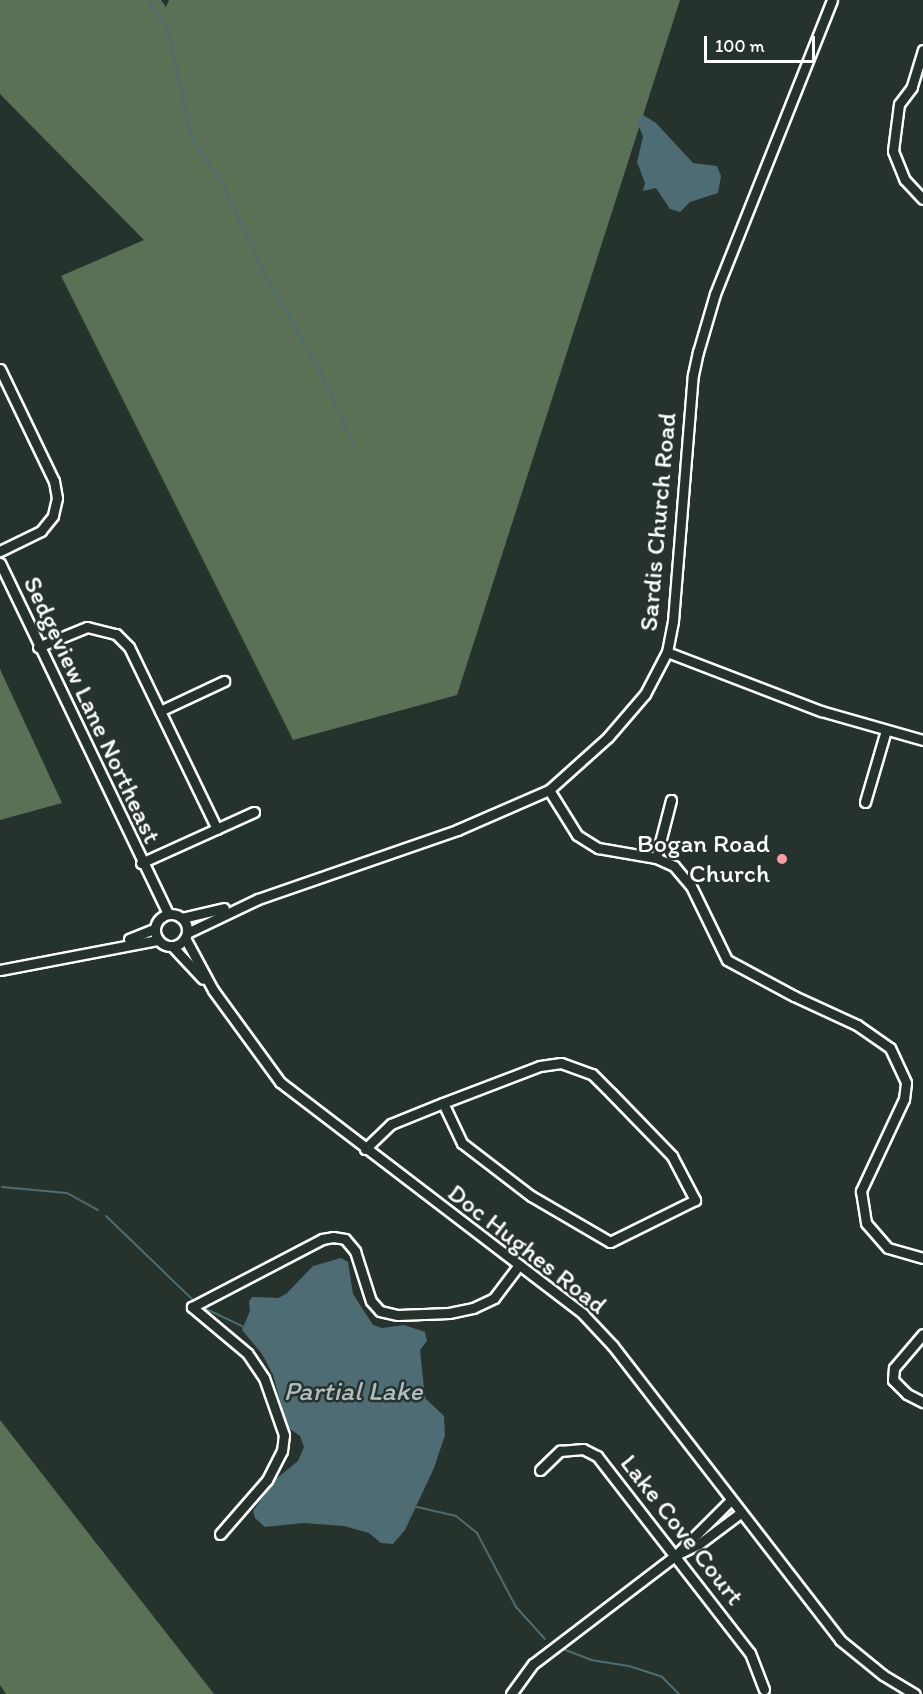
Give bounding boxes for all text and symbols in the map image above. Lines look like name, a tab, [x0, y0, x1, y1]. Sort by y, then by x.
scale bar	[707, 24, 818, 62]
text: 100 m	[715, 35, 765, 57]
street label: Sardis Church Road	[633, 411, 683, 633]
street label: Sedgeview Lane Northeast	[16, 571, 168, 849]
place label: Bogan Road Church	[638, 828, 770, 890]
marker: Bogan Road Church	[775, 852, 789, 866]
street label: Doc Hughes Road	[441, 1177, 613, 1321]
water label: Partial Lake	[284, 1375, 422, 1407]
street label: Lake Cove Court	[613, 1448, 751, 1612]

